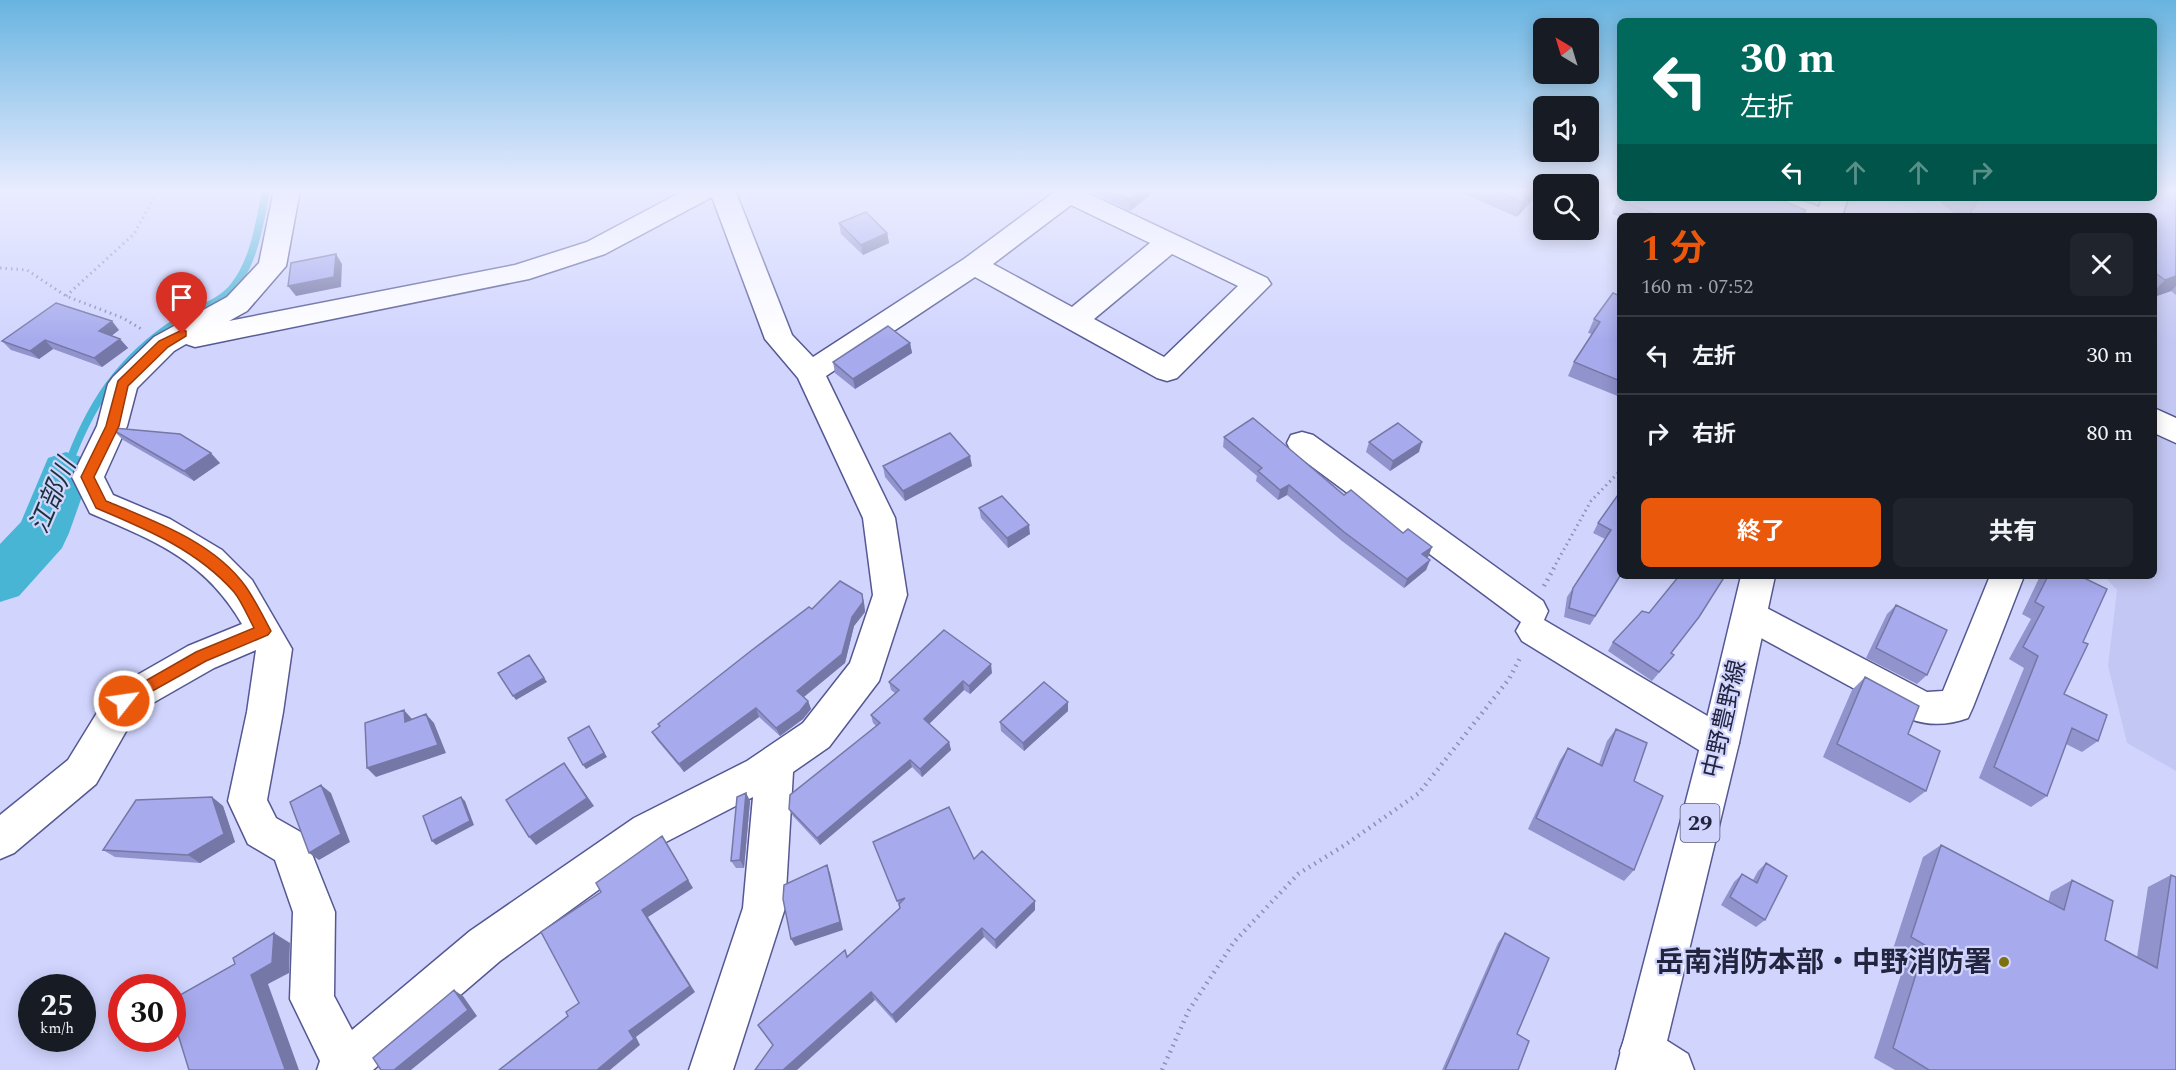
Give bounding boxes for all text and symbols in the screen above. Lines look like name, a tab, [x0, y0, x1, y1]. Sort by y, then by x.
north arrow	[1533, 18, 1599, 84]
map controls	[1533, 18, 1599, 240]
text: 30 m	[1740, 28, 1835, 91]
icon: left	[1641, 42, 1719, 120]
text: 左折	[1740, 87, 1794, 129]
button: sound	[1533, 96, 1599, 162]
icon: left	[1776, 156, 1809, 189]
icon: ahead	[1839, 156, 1872, 189]
icon: ahead	[1902, 156, 1935, 189]
icon: right	[1965, 156, 1998, 189]
button: search	[1533, 174, 1599, 240]
text: 1 分	[1641, 222, 1706, 277]
button: close	[2070, 233, 2133, 296]
pin	[156, 272, 207, 334]
text: 160 m · 07:52	[1641, 272, 1753, 302]
icon: arrive	[165, 281, 198, 314]
icon: left	[1641, 339, 1674, 372]
text: 30 m	[2087, 339, 2133, 372]
text: 左折	[1692, 340, 1736, 373]
icon: right	[1641, 417, 1674, 450]
text: 80 m	[2087, 417, 2133, 450]
text: 右折	[1692, 418, 1736, 451]
water label: 江部川	[19, 450, 88, 540]
button: 終了	[1641, 498, 1881, 567]
button: 共有	[1893, 498, 2133, 567]
street label: 中野豊野線	[1694, 656, 1756, 782]
position arrow	[92, 669, 156, 733]
road number: 29	[1680, 804, 1720, 842]
place label: 岳南消防本部・中野消防署	[1656, 941, 1992, 984]
marker: 岳南消防本部・中野消防署	[1997, 955, 2011, 969]
speed limit sign: 30	[108, 974, 186, 1052]
text: 25	[40, 983, 74, 1029]
text: km/h	[40, 1017, 74, 1040]

